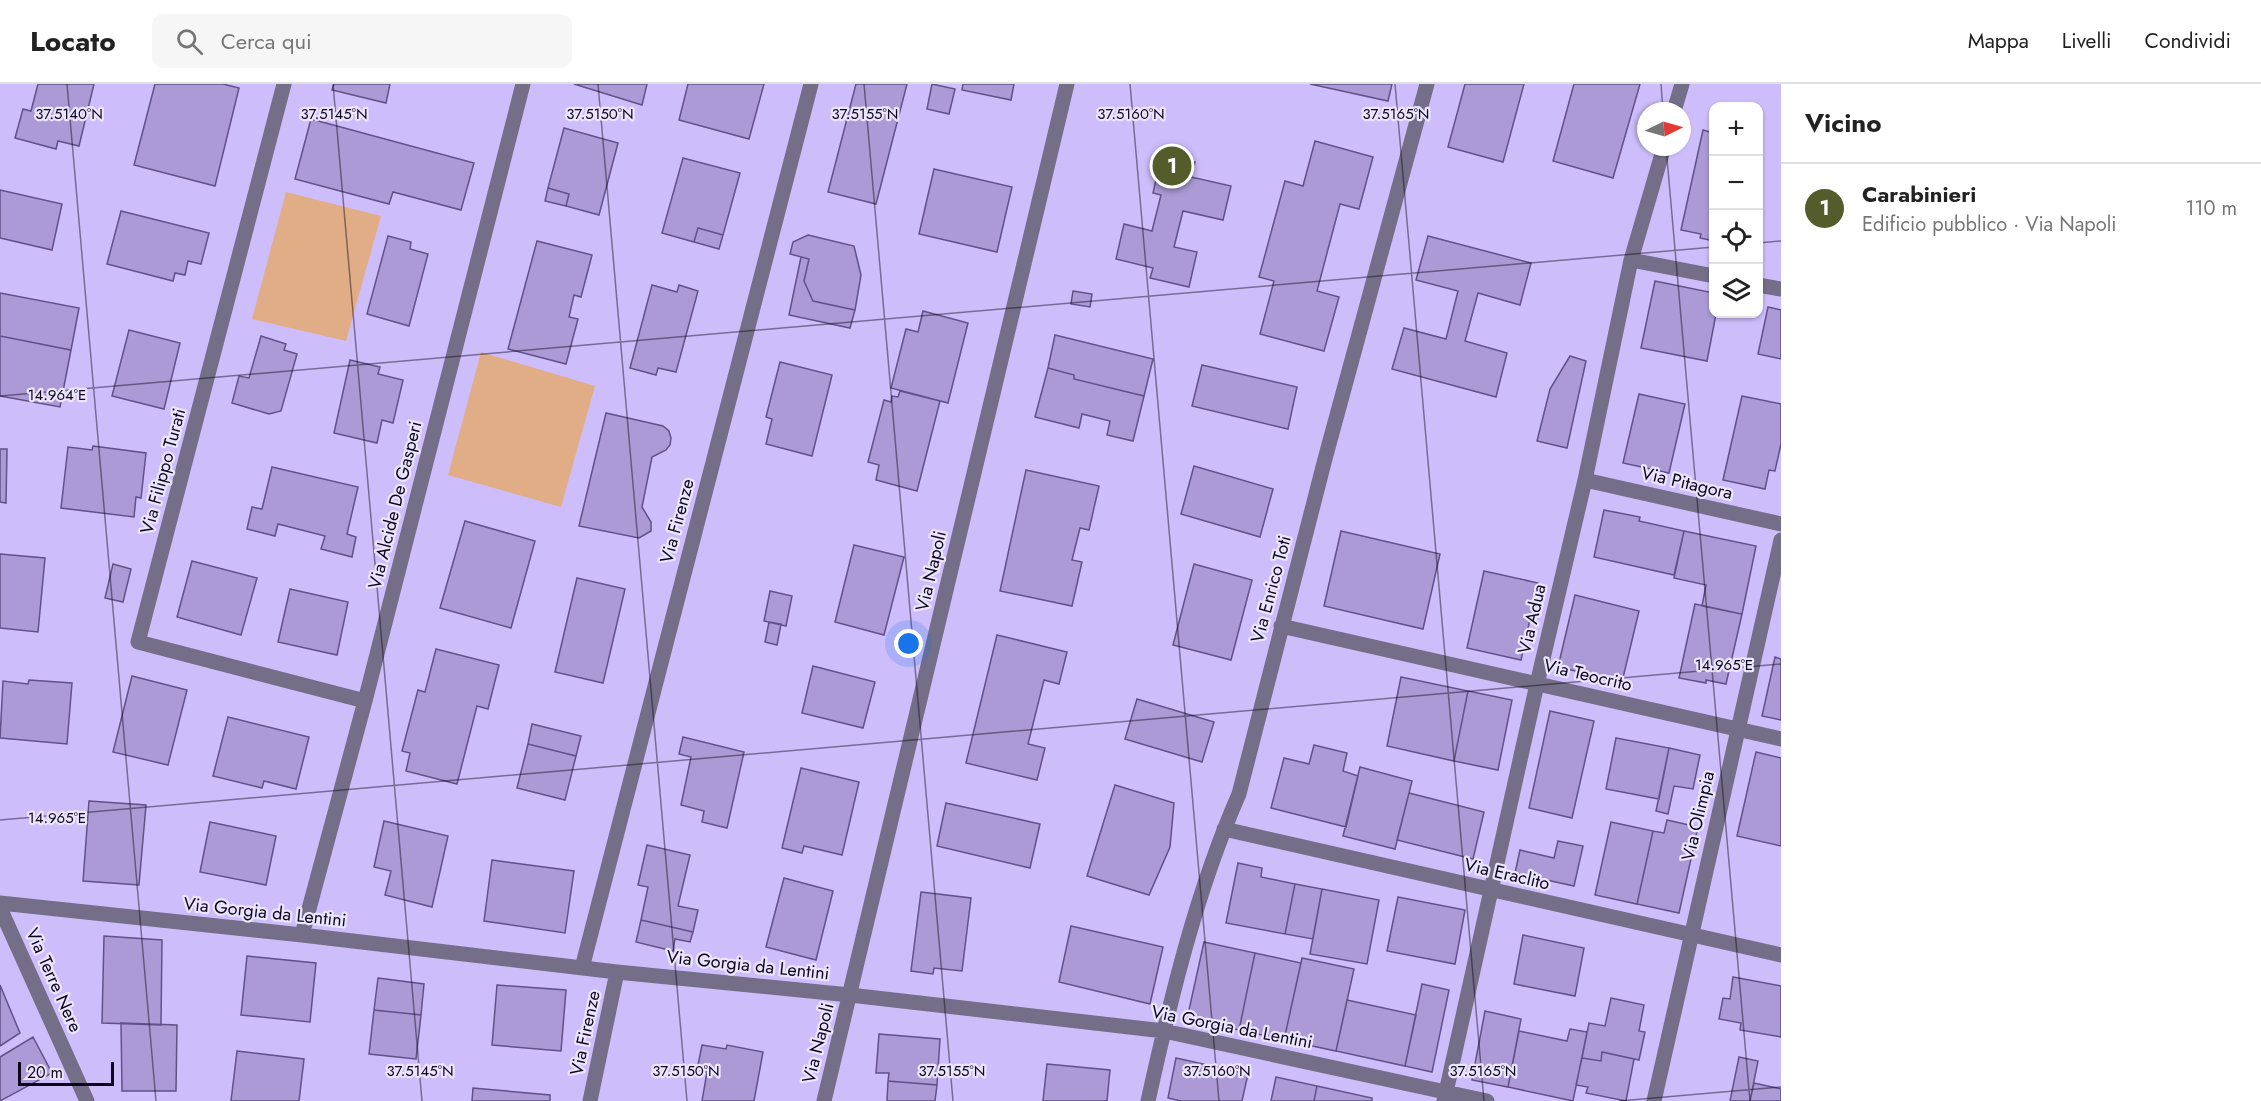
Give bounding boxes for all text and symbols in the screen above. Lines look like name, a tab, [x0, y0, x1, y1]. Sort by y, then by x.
search box	[152, 14, 572, 68]
text: Locato	[30, 21, 116, 62]
icon: search	[173, 25, 206, 58]
text: Cerca qui	[221, 25, 312, 57]
text: Mappa	[1968, 26, 2029, 56]
text: Livelli	[2062, 26, 2112, 56]
text: Condividi	[2145, 26, 2231, 56]
north arrow	[1637, 102, 1691, 156]
map controls	[1709, 102, 1763, 318]
button: +	[1709, 102, 1763, 156]
text: 37.5140°N	[35, 103, 103, 125]
text: 37.5145°N	[300, 103, 368, 125]
text: 37.5150°N	[566, 103, 634, 125]
text: 37.5155°N	[832, 103, 898, 125]
text: 37.5160°N	[1097, 103, 1165, 125]
text: 37.5165°N	[1363, 103, 1429, 125]
text: Vicino	[1805, 104, 1882, 142]
pin: 1	[1152, 144, 1192, 188]
button: −	[1709, 156, 1763, 210]
text: Carabinieri	[1862, 178, 1976, 210]
text: 1	[1819, 194, 1830, 223]
text: 110 m	[2185, 194, 2237, 223]
button: locate	[1709, 210, 1763, 264]
text: Edificio pubblico · Via Napoli	[1862, 210, 2116, 239]
button: layers	[1709, 264, 1763, 318]
text: 14.964°E	[28, 384, 86, 406]
street label: Via Filippo Turati	[134, 405, 192, 537]
street label: Via Alcide De Gasperi	[362, 418, 428, 592]
street label: Via Pitagora	[1639, 460, 1735, 506]
street label: Via Firenze	[653, 476, 701, 566]
street label: Via Napoli	[909, 528, 953, 614]
street label: Via Enrico Toti	[1244, 532, 1298, 646]
street label: Via Adua	[1511, 582, 1553, 656]
your location	[894, 629, 923, 658]
street label: Via Teocrito	[1541, 652, 1635, 698]
text: 14.965°E	[1695, 654, 1753, 676]
street label: Via Olimpia	[1675, 769, 1721, 863]
text: 14.965°E	[28, 807, 86, 829]
street label: Via Eraclito	[1462, 852, 1552, 896]
street label: Via Gorgia da Lentini	[182, 891, 348, 933]
street label: Via Terre Nere	[19, 924, 89, 1036]
street label: Via Gorgia da Lentini	[665, 944, 831, 986]
street label: Via Firenze	[563, 988, 607, 1078]
street label: Via Gorgia da Lentini	[1149, 999, 1315, 1055]
street label: Via Napoli	[795, 1000, 841, 1086]
scale bar	[18, 1059, 114, 1086]
text: 37.5145°N	[386, 1060, 454, 1082]
text: 37.5150°N	[652, 1060, 720, 1082]
text: 37.5155°N	[919, 1060, 985, 1082]
text: 37.5160°N	[1183, 1060, 1251, 1082]
text: 37.5165°N	[1450, 1060, 1516, 1082]
text: 20 m	[27, 1061, 63, 1084]

